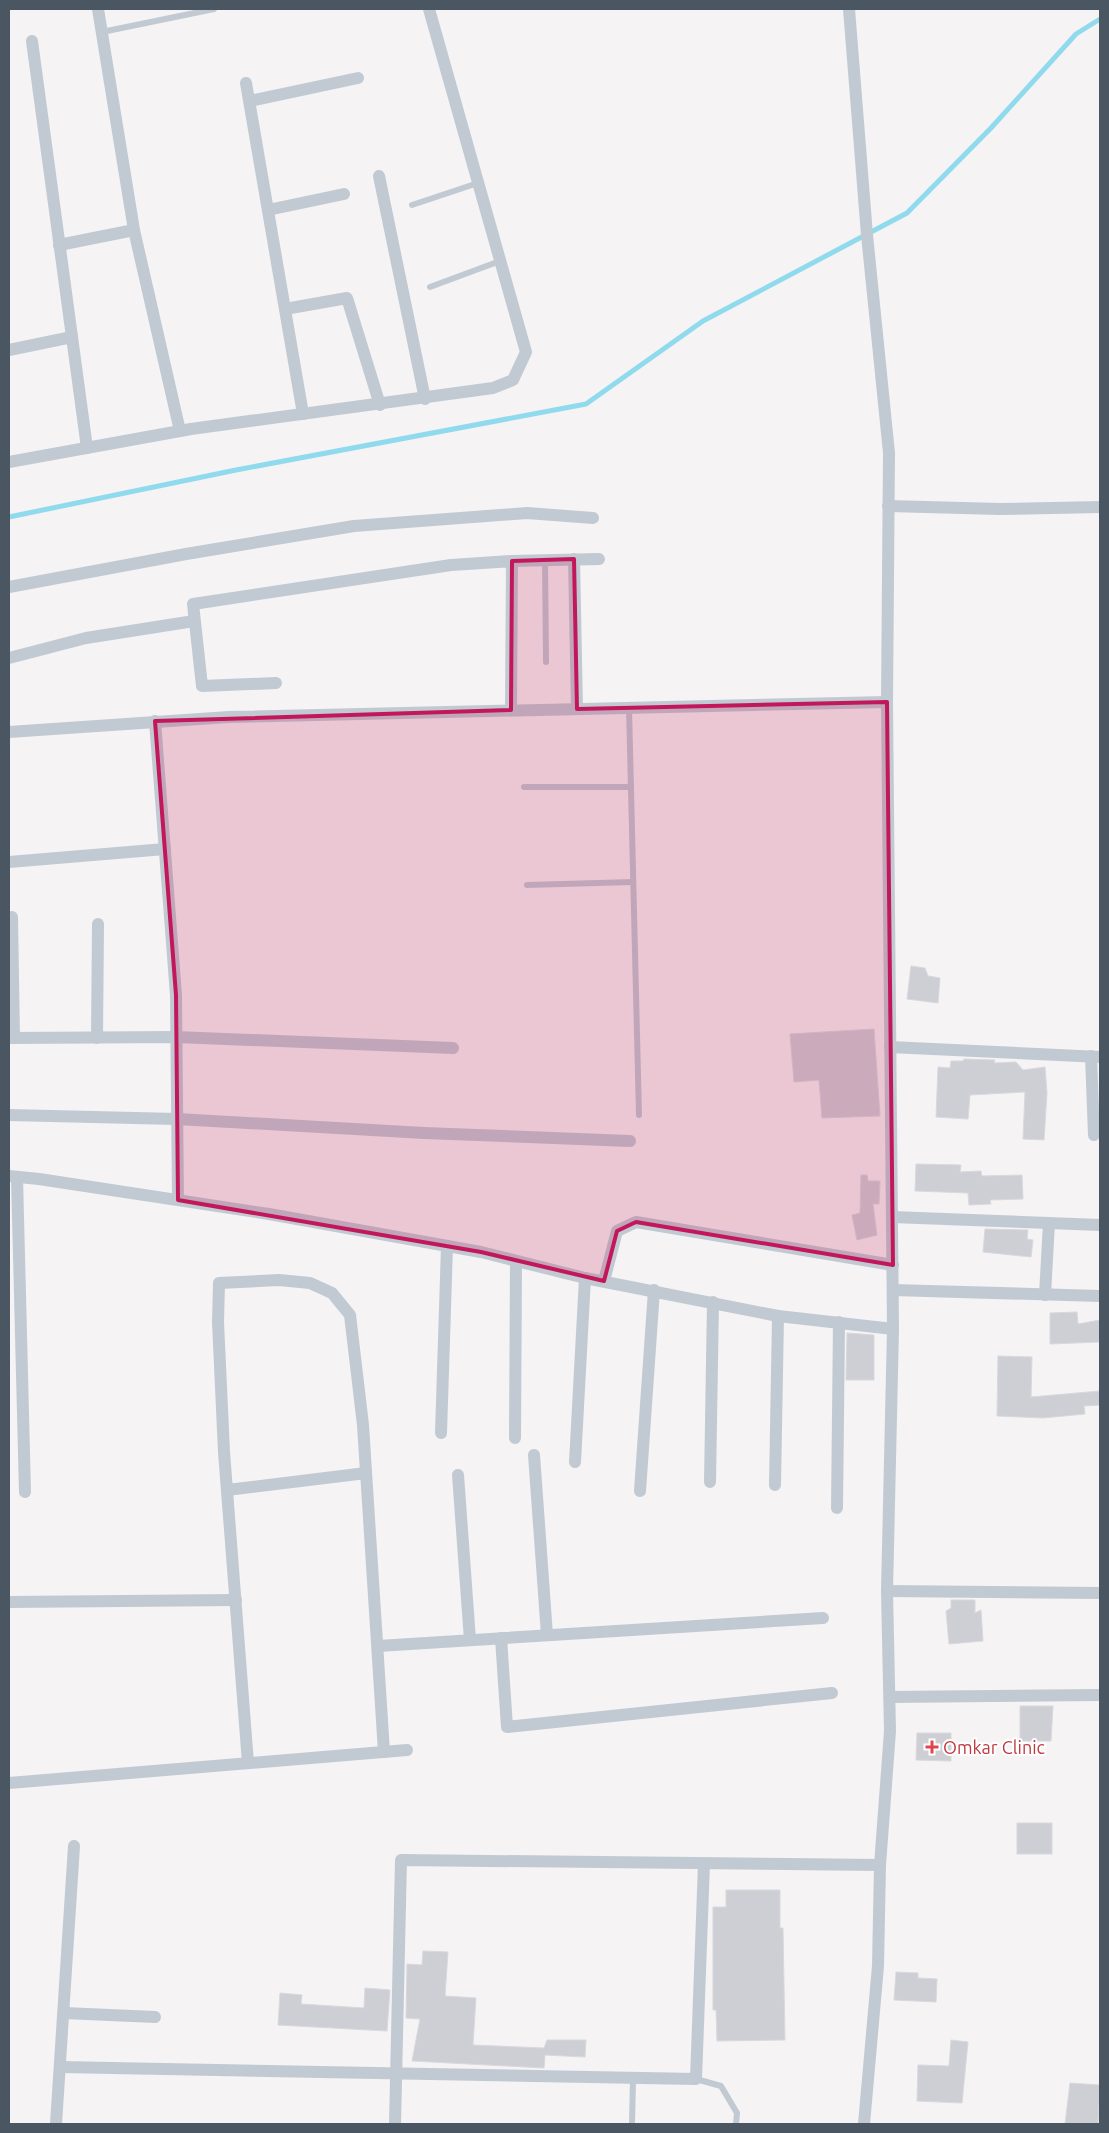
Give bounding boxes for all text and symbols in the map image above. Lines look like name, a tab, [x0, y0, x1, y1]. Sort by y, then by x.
place label: Omkar Clinic	[943, 1737, 1045, 1757]
marker: Omkar Clinic	[925, 1740, 939, 1754]

